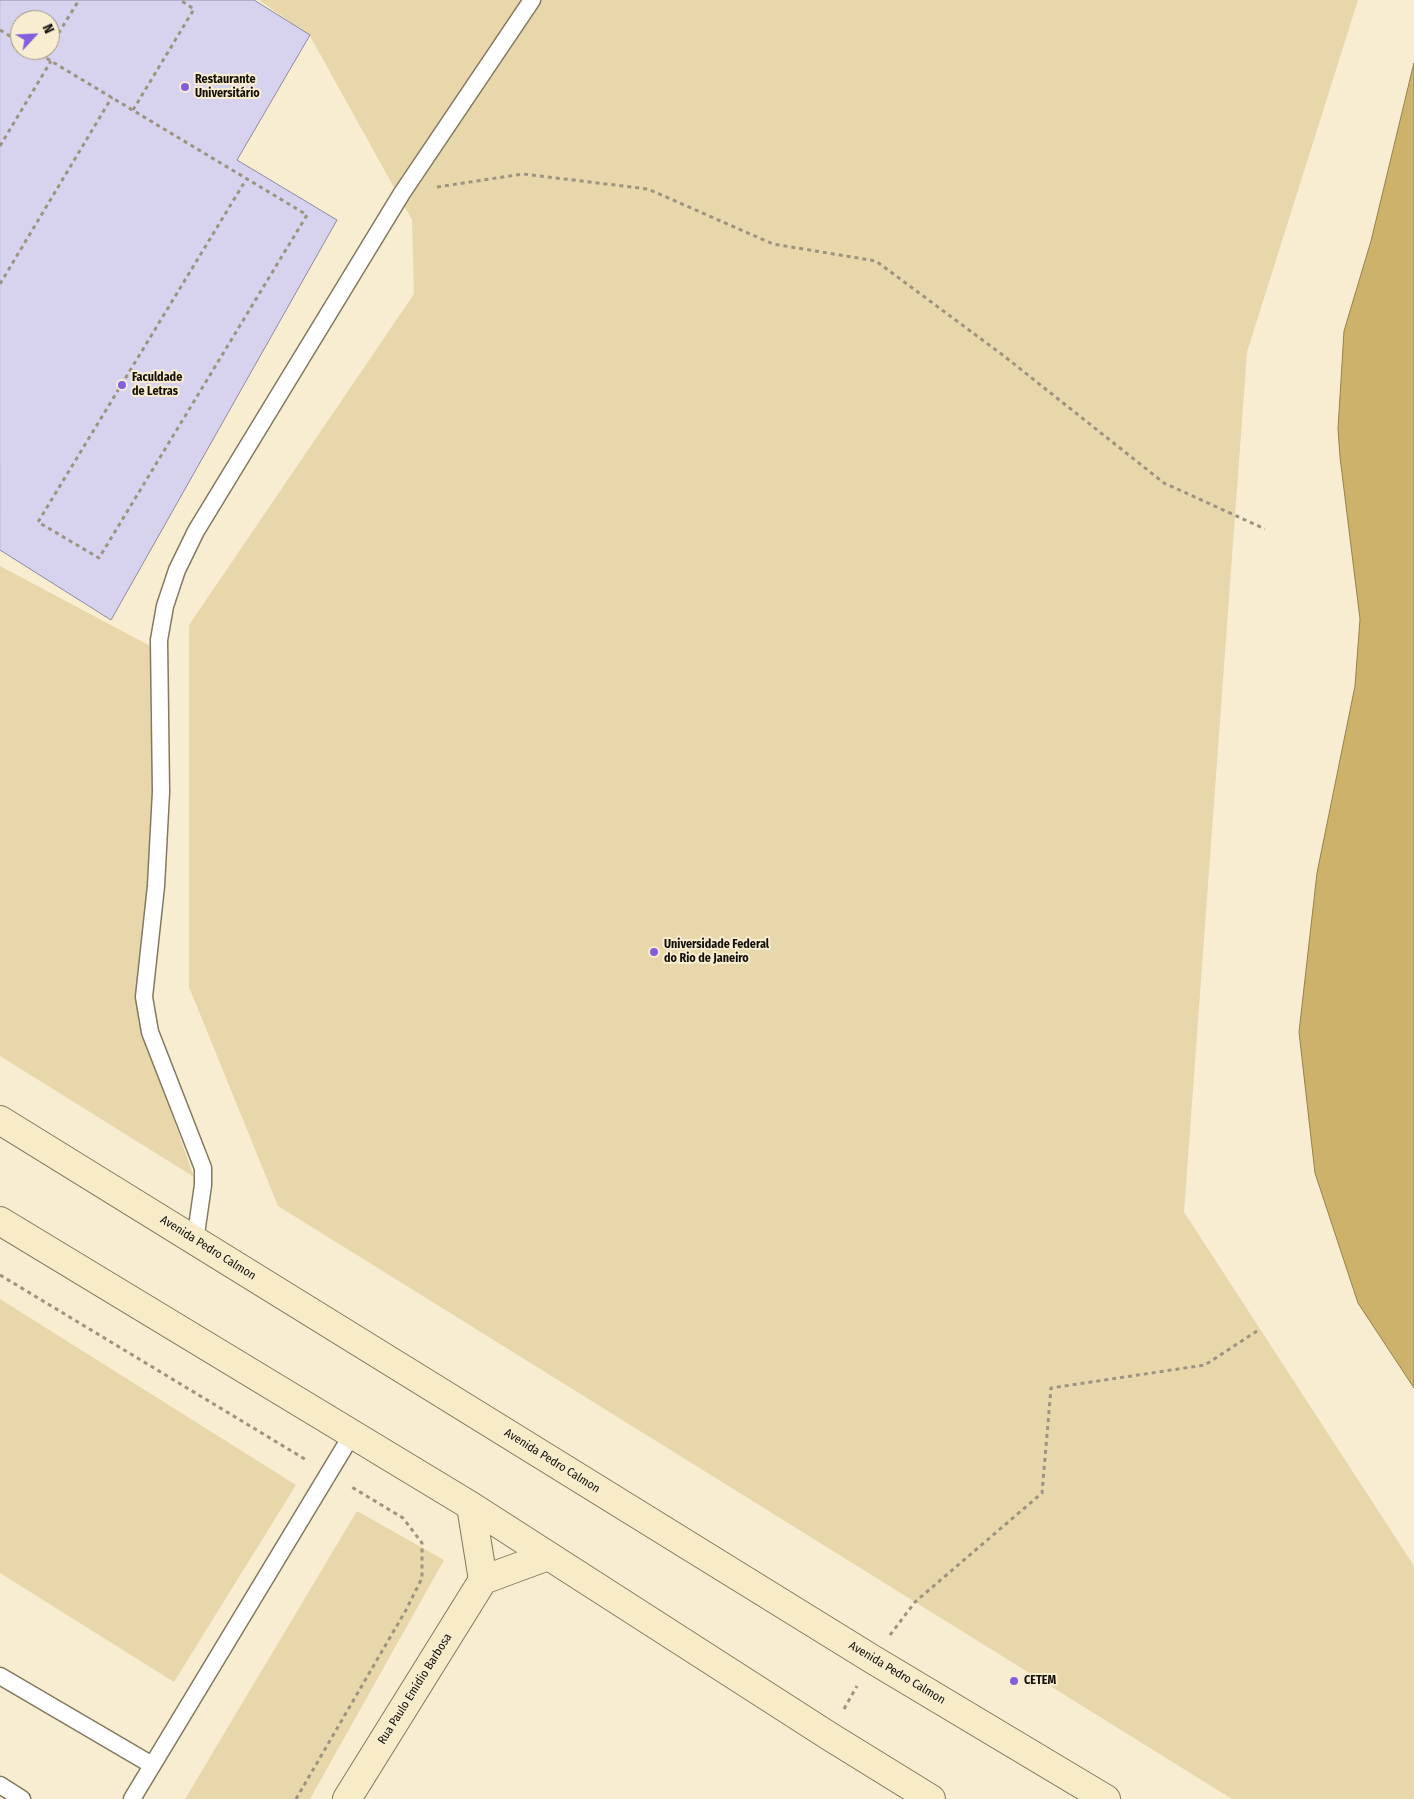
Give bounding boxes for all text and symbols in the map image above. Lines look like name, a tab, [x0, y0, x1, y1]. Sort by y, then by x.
north arrow	[10, 10, 60, 60]
text: N	[39, 21, 58, 36]
place label: Restaurante Universitário	[195, 73, 260, 101]
marker: Restaurante Universitário	[179, 81, 191, 93]
place label: Faculdade de Letras	[132, 371, 182, 399]
marker: Faculdade de Letras	[116, 379, 128, 391]
place label: Universidade Federal do Rio de Janeiro	[664, 938, 769, 966]
marker: Universidade Federal do Rio de Janeiro	[648, 946, 660, 958]
street label: Avenida Pedro Calmon	[158, 1213, 258, 1283]
street label: Avenida Pedro Calmon	[502, 1426, 602, 1496]
street label: Rua Paulo Emídio Barbosa	[375, 1631, 455, 1747]
street label: Avenida Pedro Calmon	[846, 1638, 948, 1708]
place label: CETEM	[1024, 1674, 1056, 1688]
marker: CETEM	[1008, 1675, 1020, 1687]

